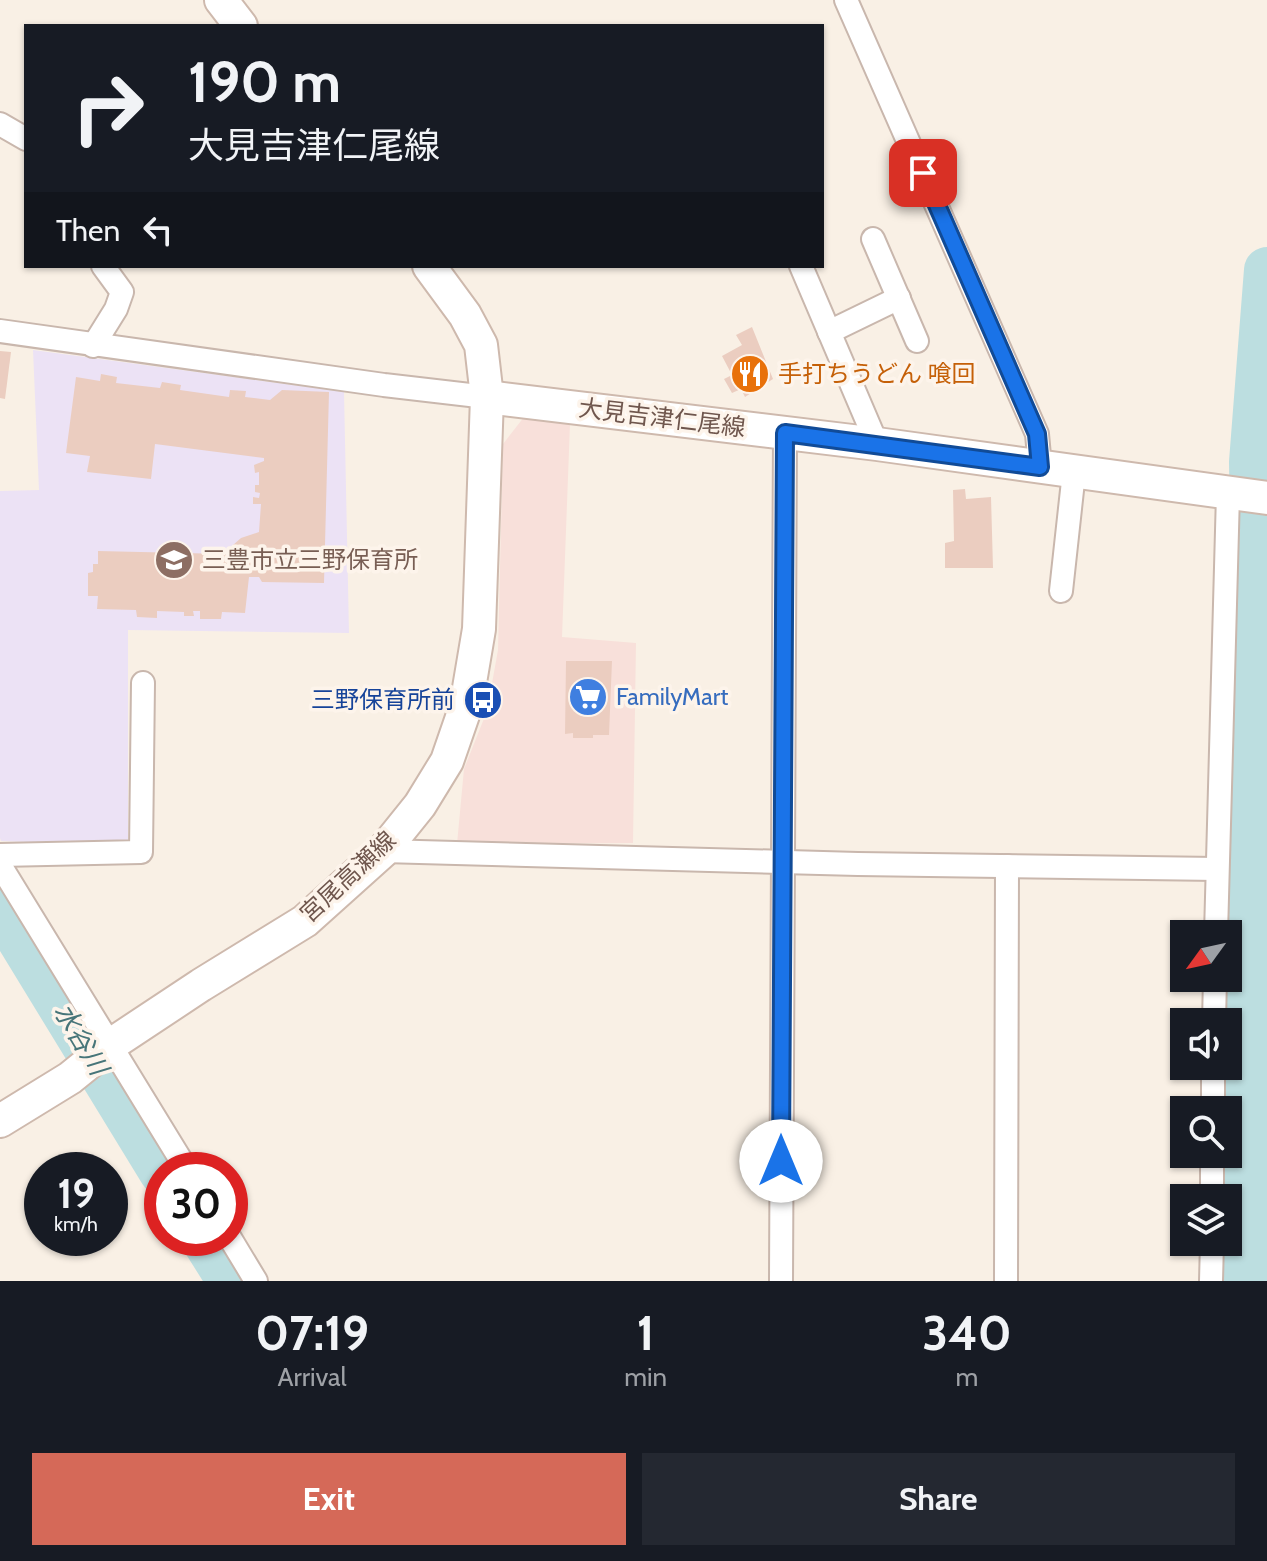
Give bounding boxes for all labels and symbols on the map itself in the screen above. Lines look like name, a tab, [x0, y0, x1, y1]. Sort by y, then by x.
pin	[889, 139, 957, 207]
restaurant icon: 手打ちうどん 喰回	[729, 353, 771, 395]
place label: 手打ちうどん 喰回	[778, 359, 975, 388]
street label: 大見吉津仁尾線	[577, 393, 747, 442]
school or university icon: 三豊市立三野保育所	[153, 539, 195, 581]
place label: 三豊市立三野保育所	[202, 545, 418, 574]
supermarket icon: FamilyMart	[567, 676, 609, 718]
bus stop icon: 三野保育所前	[462, 679, 504, 721]
place label: FamilyMart	[616, 682, 728, 711]
place label: 三野保育所前	[311, 685, 455, 714]
street label: 宮尾高瀬線	[294, 825, 401, 928]
north arrow	[1170, 920, 1242, 992]
water label: 水谷川	[47, 997, 116, 1083]
position arrow	[739, 1119, 823, 1203]
speed limit sign: 30	[144, 1152, 248, 1256]

